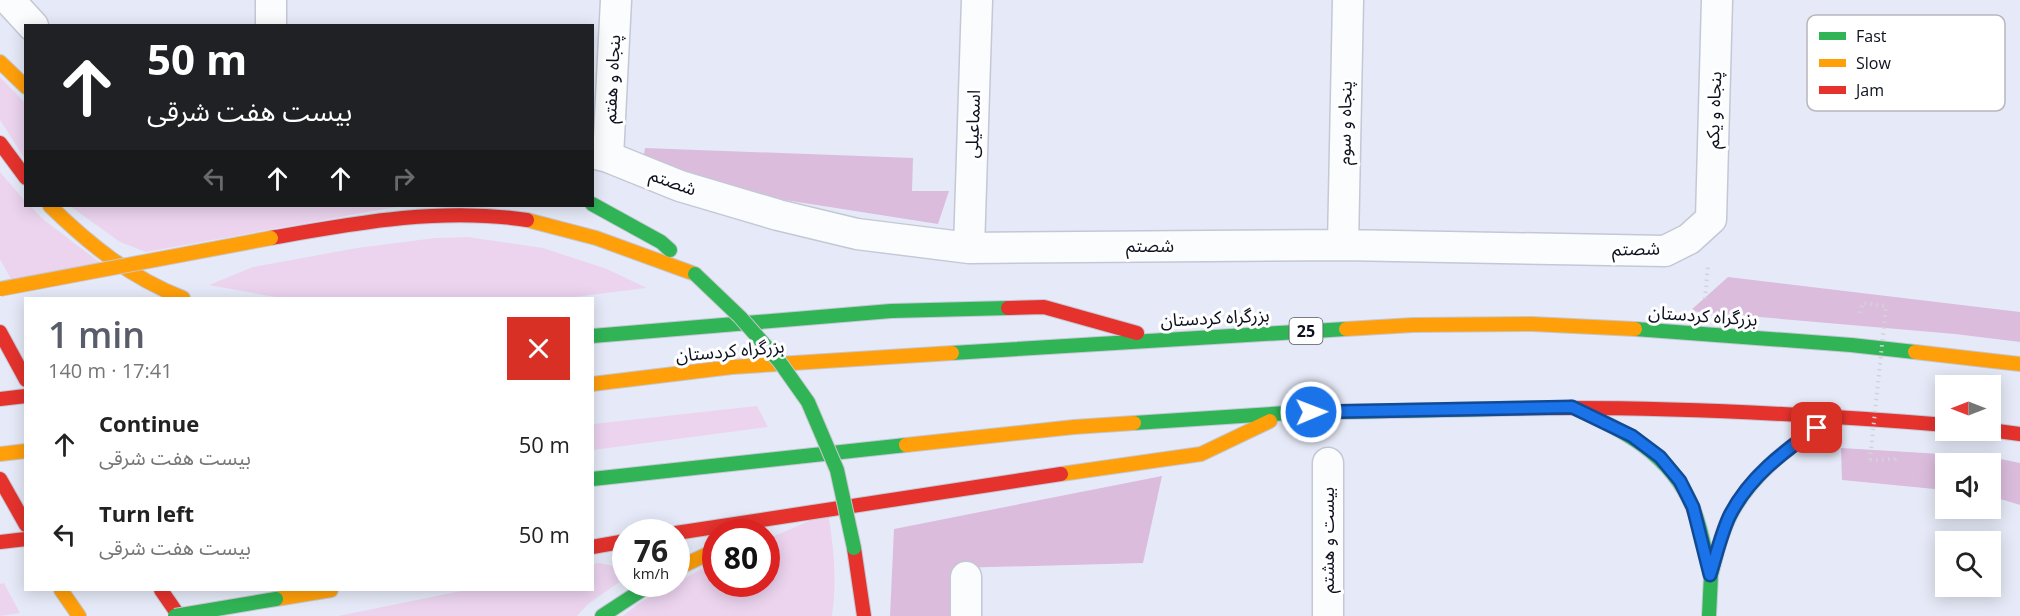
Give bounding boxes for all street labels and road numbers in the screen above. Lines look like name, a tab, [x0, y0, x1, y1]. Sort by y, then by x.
street label: پنجاه و هفتم	[597, 34, 627, 124]
street label: پنجاه و یکم	[1700, 71, 1728, 149]
street label: پنجاه و سوم	[1331, 81, 1360, 165]
street label: اسماعیلی	[959, 89, 985, 159]
street label: شصتم	[646, 162, 700, 202]
street label: شصتم	[1126, 233, 1174, 259]
street label: شصتم	[1612, 236, 1660, 262]
street label: بزرگراه کردستان	[1648, 299, 1758, 331]
street label: بزرگراه کردستان	[1160, 302, 1270, 332]
road number: 25	[1290, 318, 1322, 344]
street label: بزرگراه کردستان	[674, 333, 785, 367]
street label: بیست و هشتم	[1315, 487, 1341, 593]

